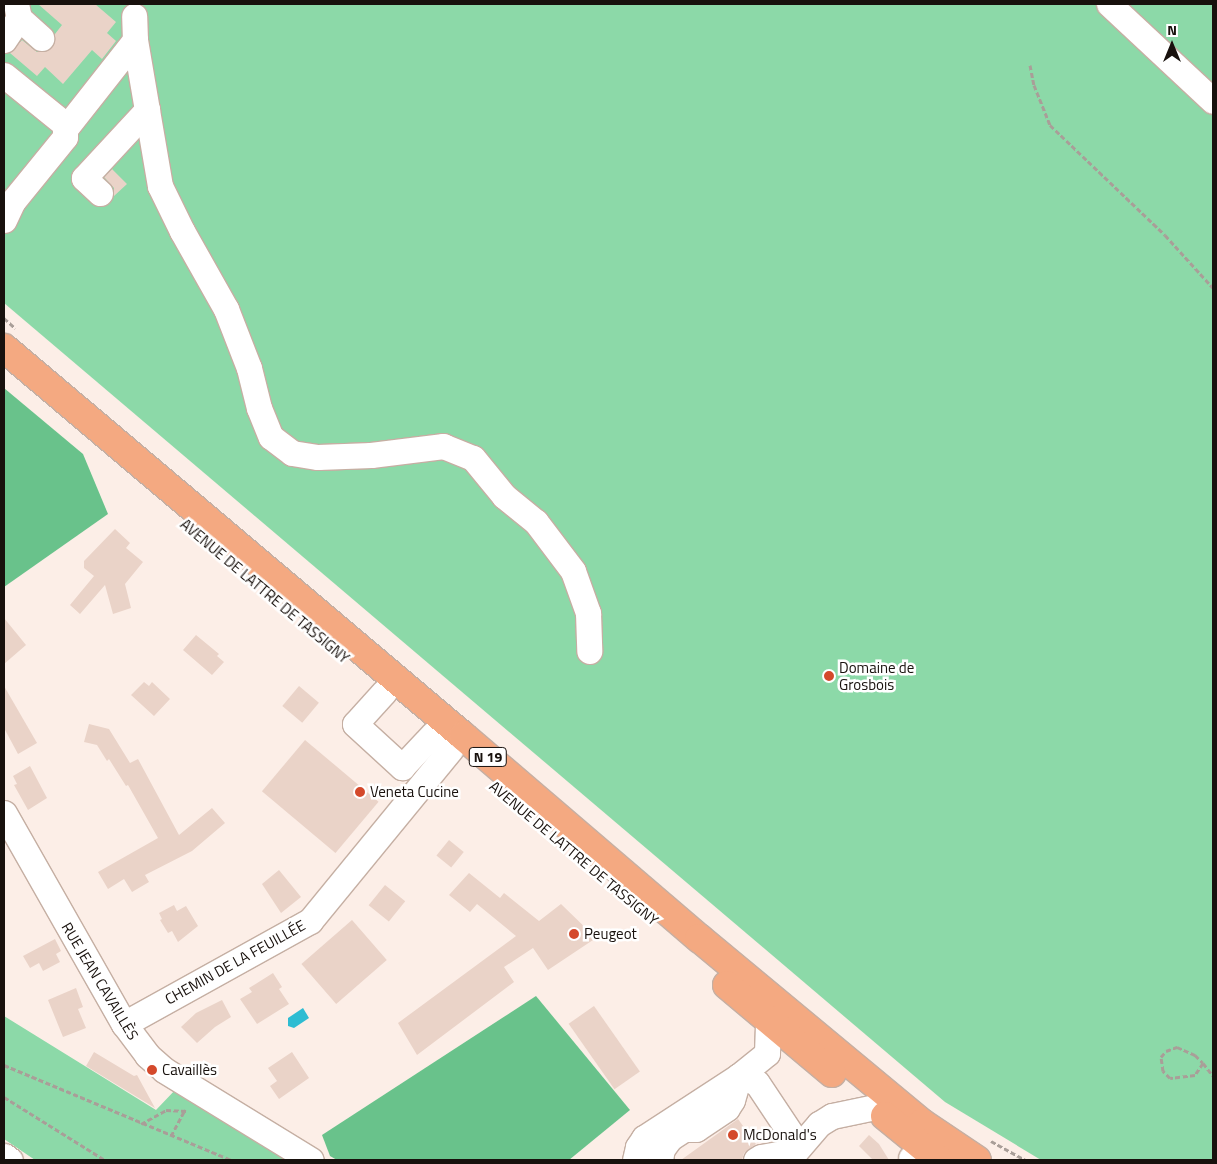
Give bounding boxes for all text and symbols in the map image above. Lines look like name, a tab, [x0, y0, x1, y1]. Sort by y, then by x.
text: N	[1167, 19, 1177, 40]
north arrow	[1147, 20, 1197, 70]
street label: AVENUE DE LATTRE DE TASSIGNY	[177, 515, 353, 667]
place label: Domaine de Grosbois	[839, 658, 914, 693]
marker: Domaine de Grosbois	[823, 670, 835, 682]
road number: N 19	[468, 746, 508, 769]
street label: AVENUE DE LATTRE DE TASSIGNY	[486, 777, 662, 929]
place label: Veneta Cucine	[370, 783, 459, 801]
marker: Veneta Cucine	[354, 786, 366, 798]
street label: CHEMIN DE LA FEUILLÉE	[162, 916, 308, 1008]
street label: RUE JEAN CAVAILLÈS	[58, 919, 142, 1043]
place label: Peugeot	[584, 925, 637, 943]
marker: Peugeot	[568, 928, 580, 940]
place label: Cavaillès	[162, 1061, 217, 1079]
marker: Cavaillès	[146, 1064, 158, 1076]
place label: McDonald's	[743, 1126, 817, 1144]
marker: McDonald's	[727, 1129, 739, 1141]

